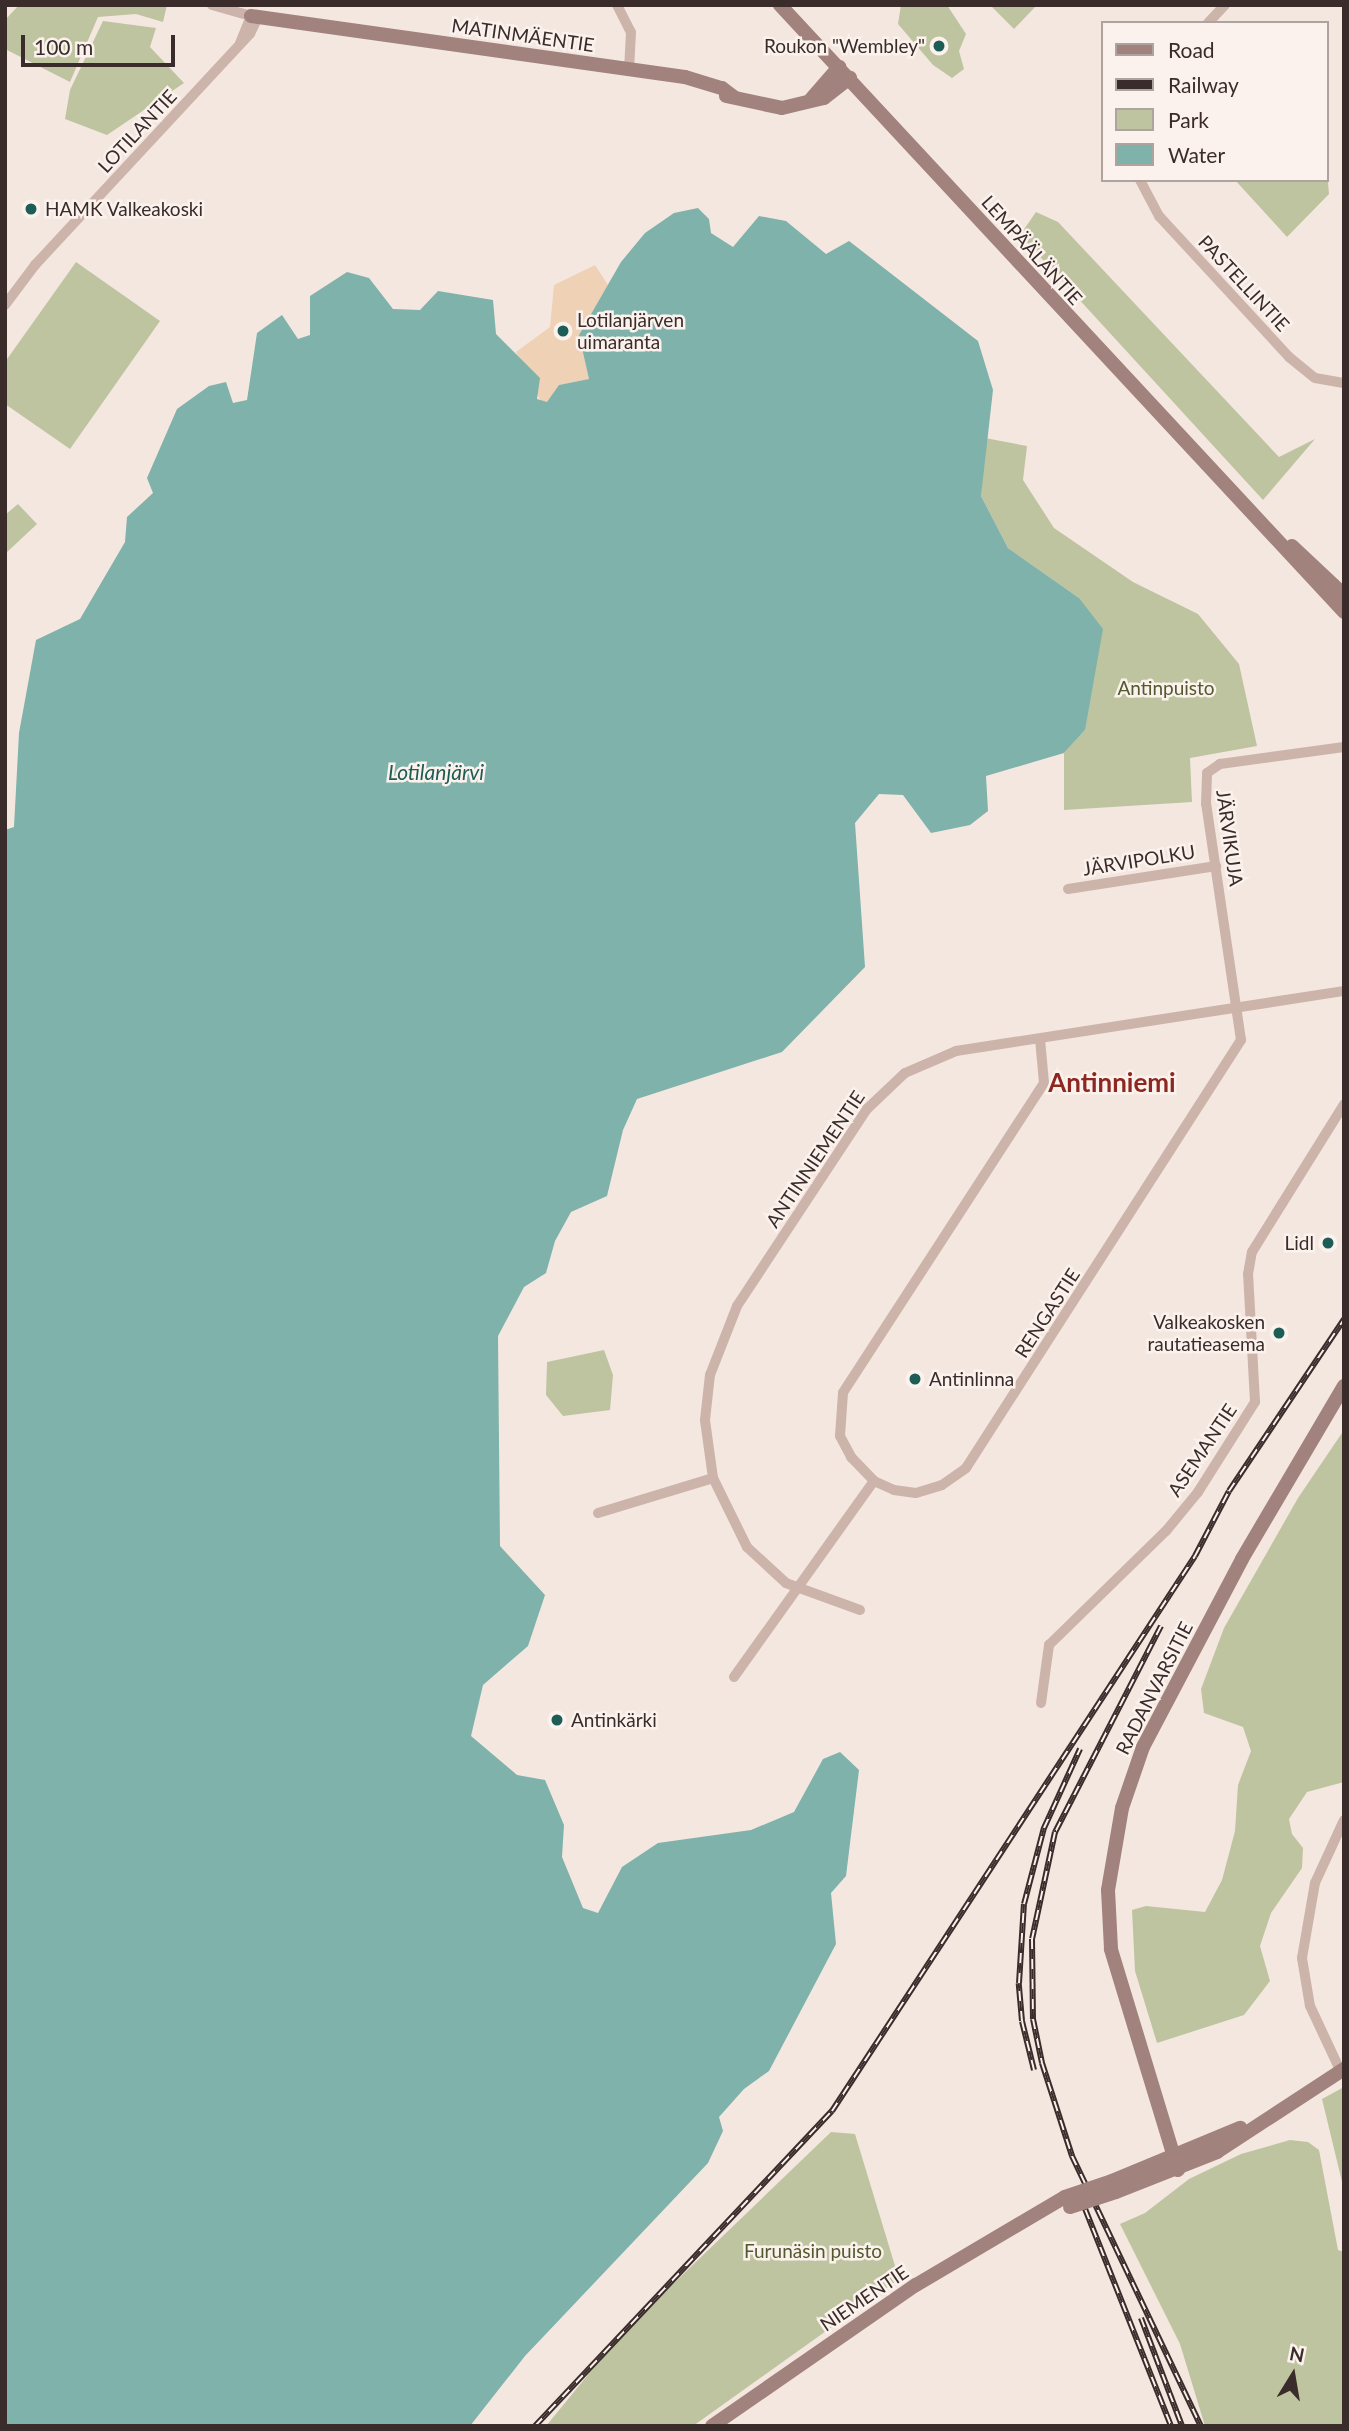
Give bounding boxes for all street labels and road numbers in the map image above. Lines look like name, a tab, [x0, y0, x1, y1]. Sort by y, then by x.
street label: MATINMÄENTIE	[450, 14, 596, 56]
street label: LOTILANTIE	[93, 85, 181, 177]
street label: LEMPÄÄLÄNTIE	[977, 191, 1087, 309]
street label: PASTELLINTIE	[1194, 230, 1294, 336]
street label: JÄRVIKUJA	[1212, 788, 1248, 888]
street label: JÄRVIPOLKU	[1081, 840, 1197, 880]
street label: ANTINNIEMENTIE	[761, 1086, 869, 1232]
street label: RENGASTIE	[1010, 1264, 1084, 1362]
street label: ASEMANTIE	[1163, 1399, 1241, 1501]
street label: RADANVARSITIE	[1111, 1618, 1197, 1758]
street label: NIEMENTIE	[816, 2260, 912, 2336]

